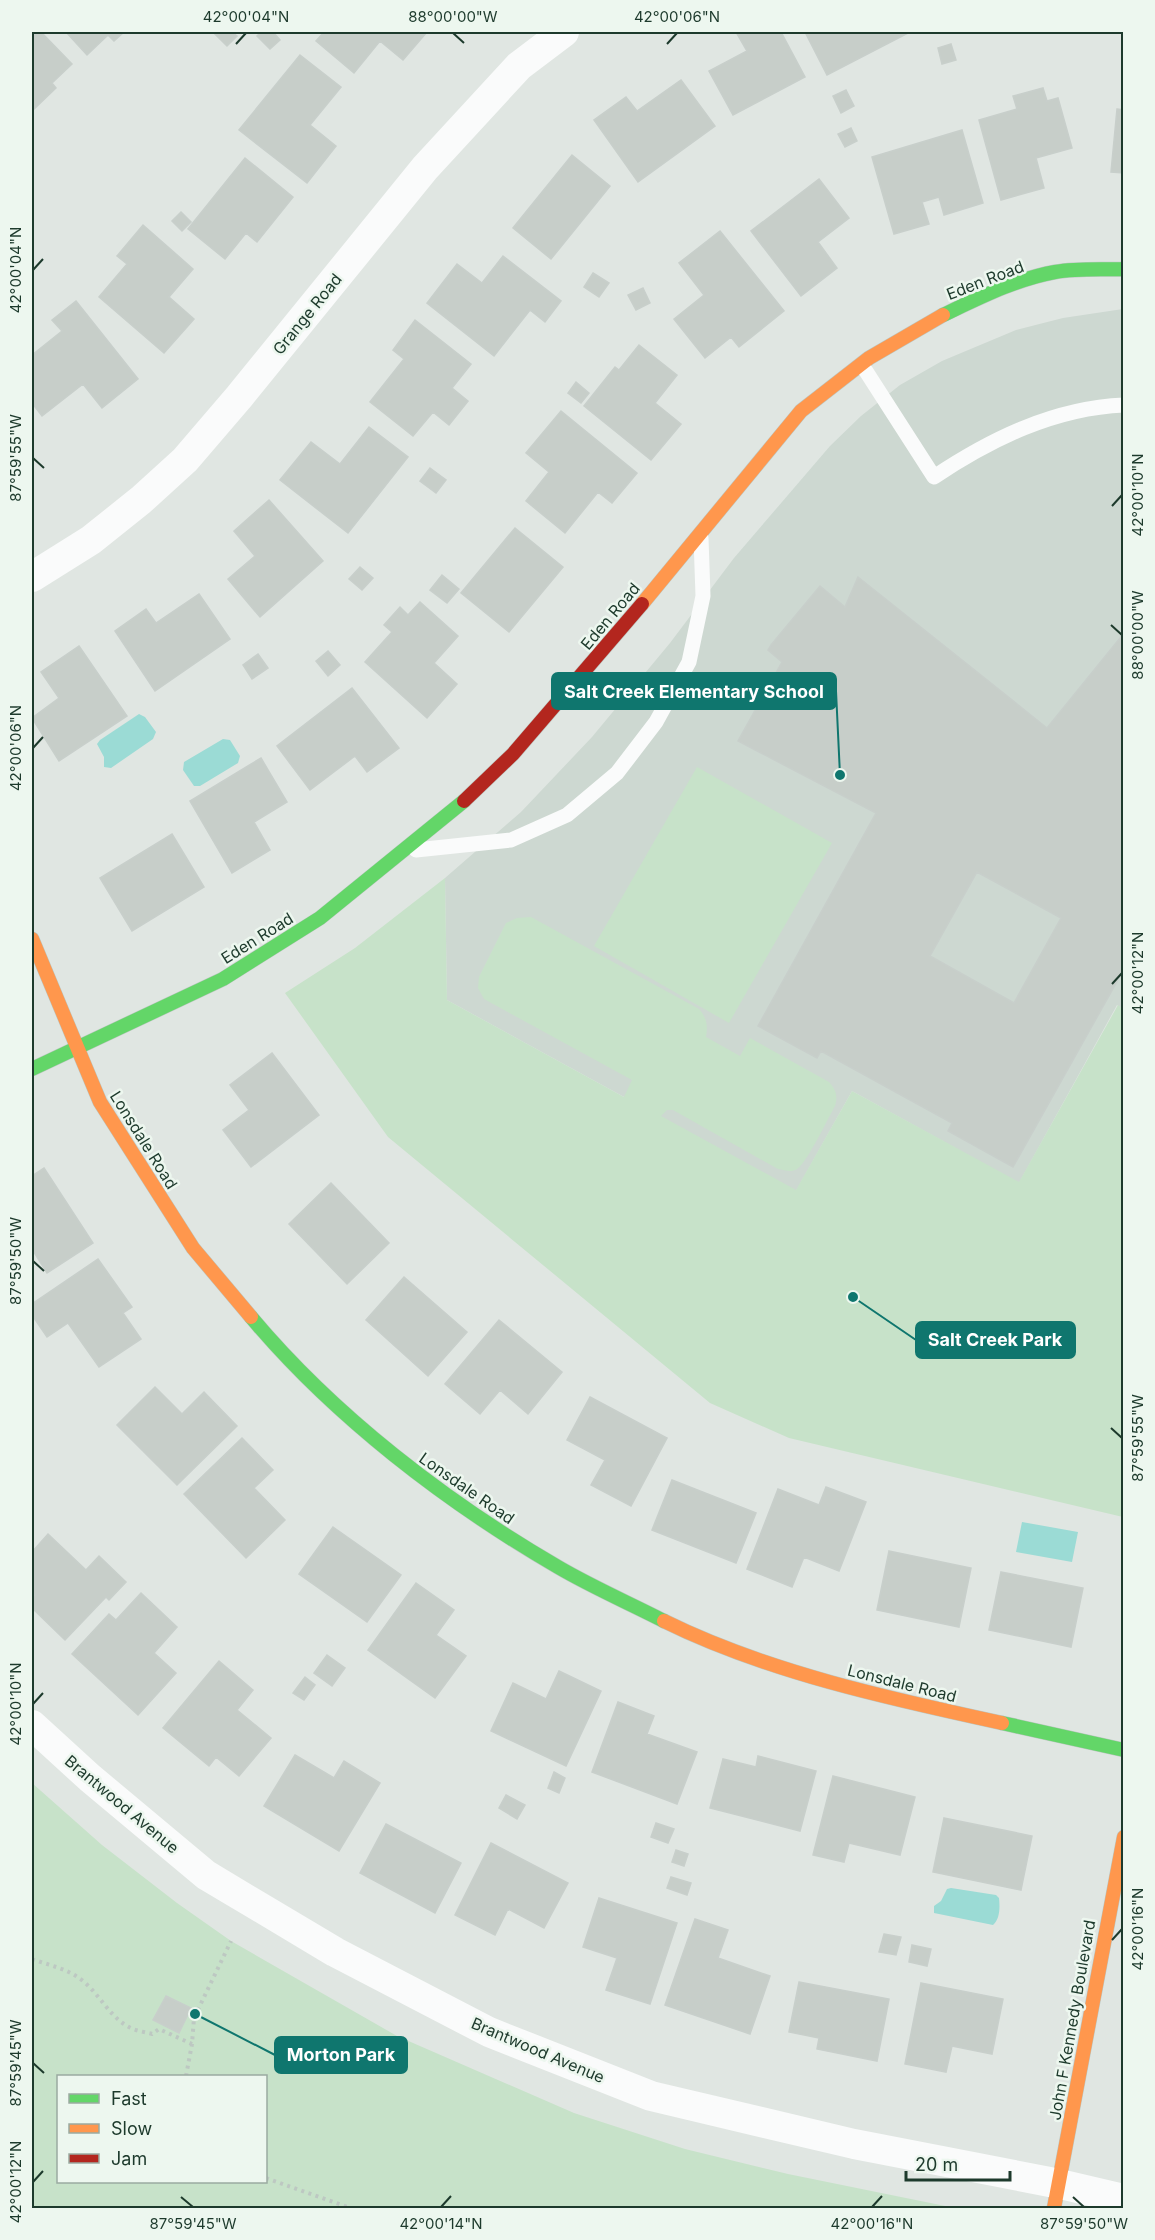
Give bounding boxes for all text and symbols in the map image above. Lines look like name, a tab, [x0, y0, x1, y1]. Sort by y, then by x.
text: 42°00'04"N	[203, 7, 289, 26]
text: 88°00'00"W	[408, 7, 498, 26]
text: 42°00'06"N	[634, 7, 720, 26]
text: 42°00'04"N	[6, 227, 25, 313]
street label: Eden Road	[943, 256, 1027, 304]
street label: Grange Road	[268, 269, 346, 359]
text: 87°59'55"W	[6, 414, 25, 502]
text: 42°00'10"N	[1128, 454, 1147, 536]
street label: Eden Road	[576, 578, 644, 654]
text: 88°00'00"W	[1128, 590, 1147, 680]
callout: Salt Creek Elementary School	[552, 673, 836, 709]
text: Salt Creek Elementary School	[564, 681, 824, 702]
text: 42°00'06"N	[6, 705, 25, 791]
street label: Eden Road	[217, 908, 297, 968]
text: 42°00'12"N	[1128, 932, 1147, 1014]
street label: Lonsdale Road	[106, 1087, 182, 1193]
text: 87°59'50"W	[6, 1217, 25, 1305]
callout: Salt Creek Park	[916, 1322, 1075, 1358]
text: Salt Creek Park	[928, 1329, 1063, 1350]
text: 87°59'55"W	[1128, 1394, 1147, 1482]
street label: Lonsdale Road	[416, 1448, 518, 1528]
street label: Lonsdale Road	[845, 1660, 959, 1706]
text: 42°00'10"N	[6, 1663, 25, 1745]
street label: Brantwood Avenue	[61, 1750, 183, 1858]
text: 42°00'16"N	[1128, 1888, 1147, 1970]
street label: John F Kennedy Boulevard	[1045, 1918, 1099, 2122]
street label: Brantwood Avenue	[468, 2013, 608, 2087]
text: 87°59'45"W	[6, 2019, 25, 2107]
callout: Morton Park	[275, 2037, 407, 2073]
text: Morton Park	[287, 2044, 396, 2065]
legend	[57, 2075, 267, 2183]
text: Fast	[111, 2088, 147, 2109]
text: Slow	[111, 2118, 152, 2139]
text: 42°00'12"N	[6, 2141, 25, 2223]
scale bar	[906, 2144, 1010, 2182]
text: Jam	[111, 2148, 147, 2169]
text: 20 m	[915, 2154, 958, 2175]
text: 87°59'45"W	[149, 2214, 237, 2233]
text: 42°00'14"N	[399, 2214, 483, 2233]
text: 42°00'16"N	[831, 2214, 913, 2233]
text: 87°59'50"W	[1040, 2214, 1128, 2233]

